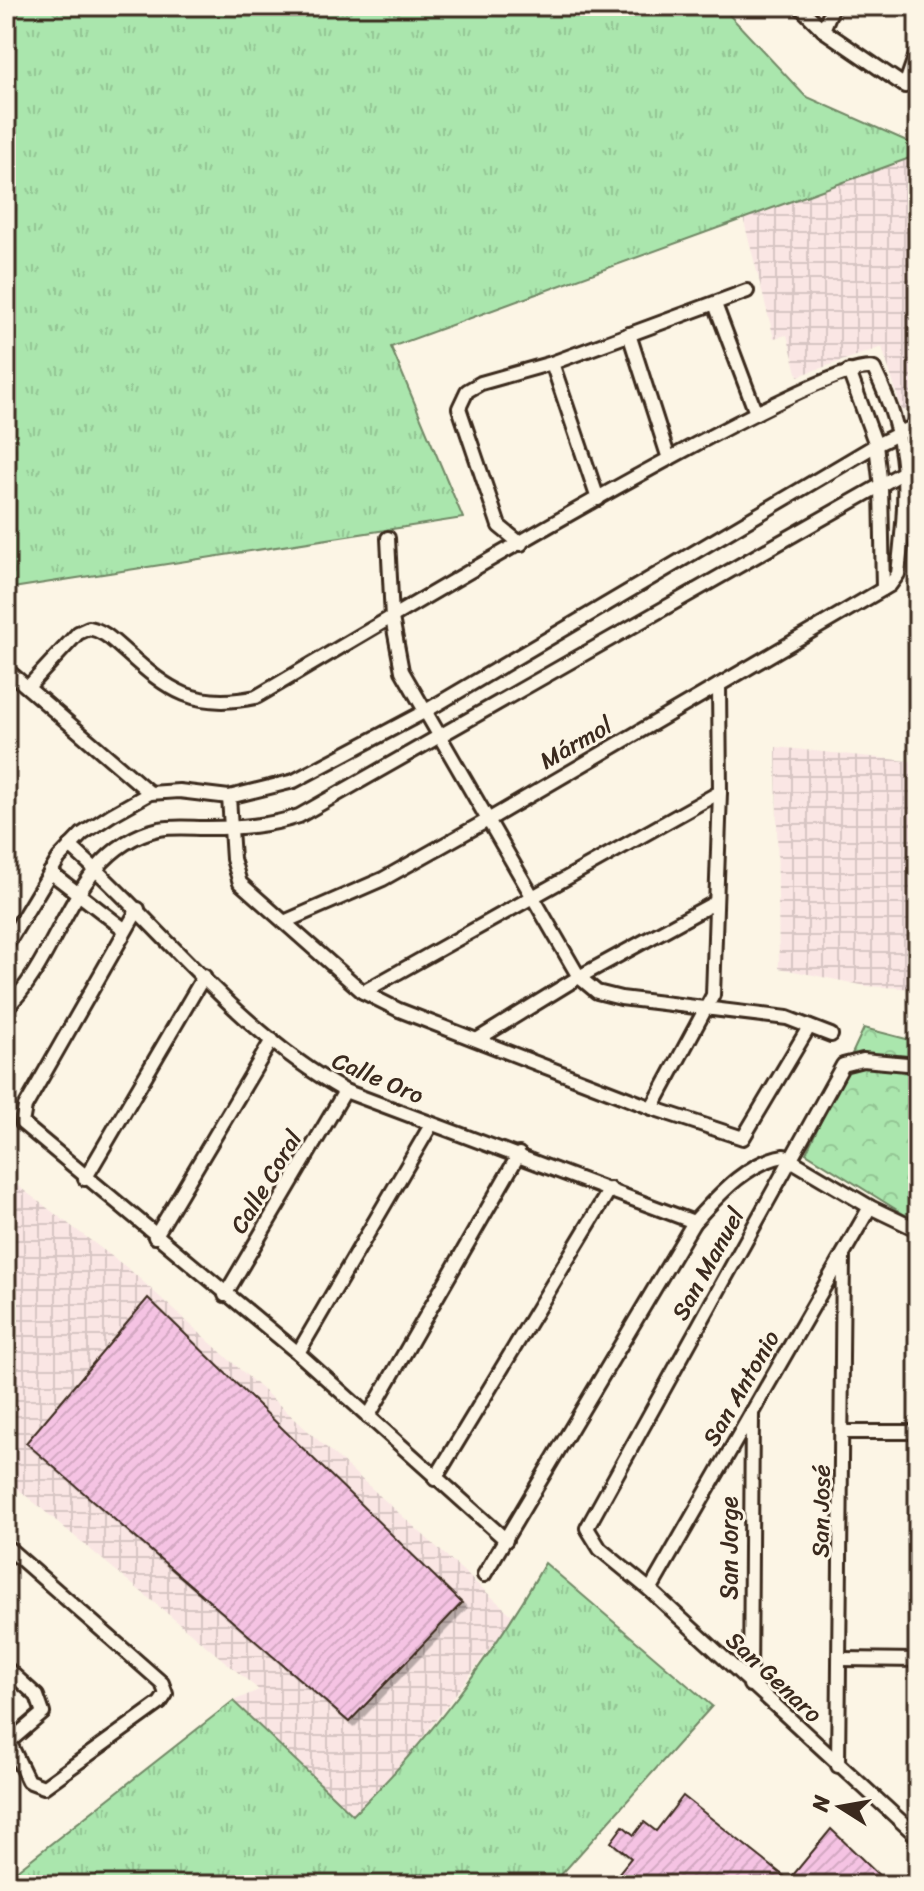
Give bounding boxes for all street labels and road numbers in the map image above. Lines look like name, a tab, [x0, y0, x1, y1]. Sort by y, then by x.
street label: Mármol	[531, 704, 622, 781]
street label: Calle Oro	[325, 1040, 431, 1116]
street label: Calle Coral	[218, 1121, 314, 1242]
street label: San Manuel	[660, 1199, 757, 1328]
street label: San Antonio	[691, 1322, 791, 1454]
street label: San José	[799, 1464, 843, 1558]
street label: San Jorge	[708, 1496, 750, 1600]
street label: San Genaro	[716, 1621, 832, 1733]

